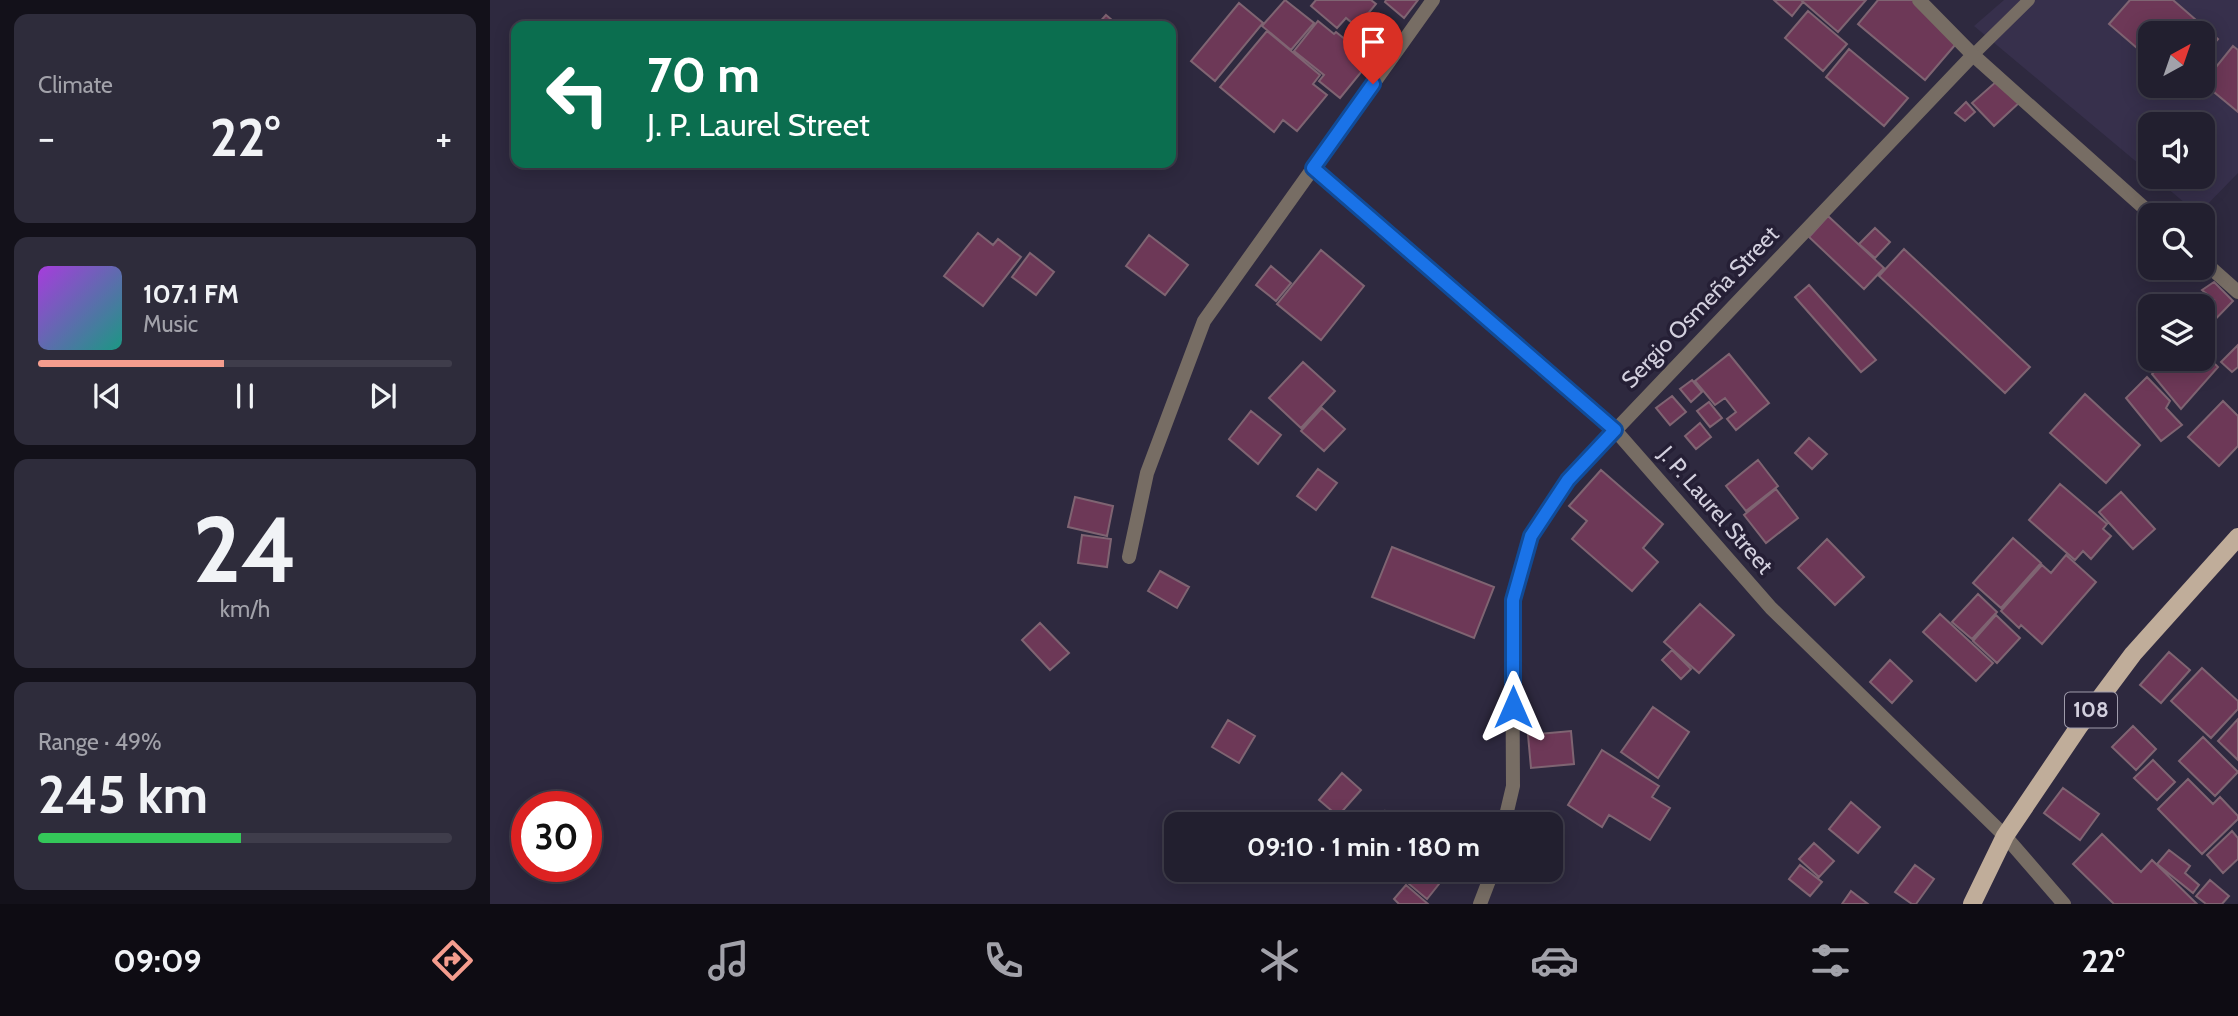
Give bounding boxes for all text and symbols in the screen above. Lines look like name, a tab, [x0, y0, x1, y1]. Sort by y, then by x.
pin	[1343, 12.0, 1403, 84]
north arrow	[2138, 21, 2216, 98]
map controls	[2138, 21, 2215, 371]
icon: arrive	[1354, 23, 1392, 61]
text: 70 m	[647, 45, 760, 104]
icon: left	[532, 49, 623, 140]
text: Climate	[38, 71, 113, 99]
text: J. P. Laurel Street	[647, 105, 870, 144]
text: 22°	[210, 106, 280, 169]
button: sound	[2138, 112, 2215, 189]
text: −	[38, 114, 55, 161]
text: +	[435, 114, 452, 161]
button: search	[2138, 203, 2215, 280]
street label: Sergio Osmeña Street	[1616, 220, 1785, 394]
text: 107.1 FM	[143, 278, 239, 310]
button: layers	[2138, 294, 2215, 371]
text: Music	[143, 310, 198, 338]
icon: previous	[88, 377, 126, 415]
icon: pause	[226, 377, 264, 415]
icon: next	[364, 377, 402, 415]
street label: J. P. Laurel Street	[1652, 440, 1779, 580]
text: 24	[193, 494, 297, 605]
text: km/h	[220, 595, 270, 623]
position arrow	[1476, 670, 1550, 744]
road number: 108	[2065, 692, 2117, 728]
text: Range · 49%	[38, 728, 162, 756]
text: 245 km	[38, 763, 208, 826]
speed limit sign: 30	[511, 791, 602, 882]
text: 09:10 · 1 min · 180 m	[1247, 831, 1480, 863]
icon: directions	[428, 936, 477, 985]
icon: music	[704, 936, 753, 985]
icon: phone	[979, 936, 1028, 985]
icon: climate	[1255, 936, 1304, 985]
icon: car	[1530, 936, 1579, 985]
icon: filters	[1806, 936, 1855, 985]
text: 09:09	[113, 941, 202, 980]
text: 22°	[2082, 941, 2125, 980]

